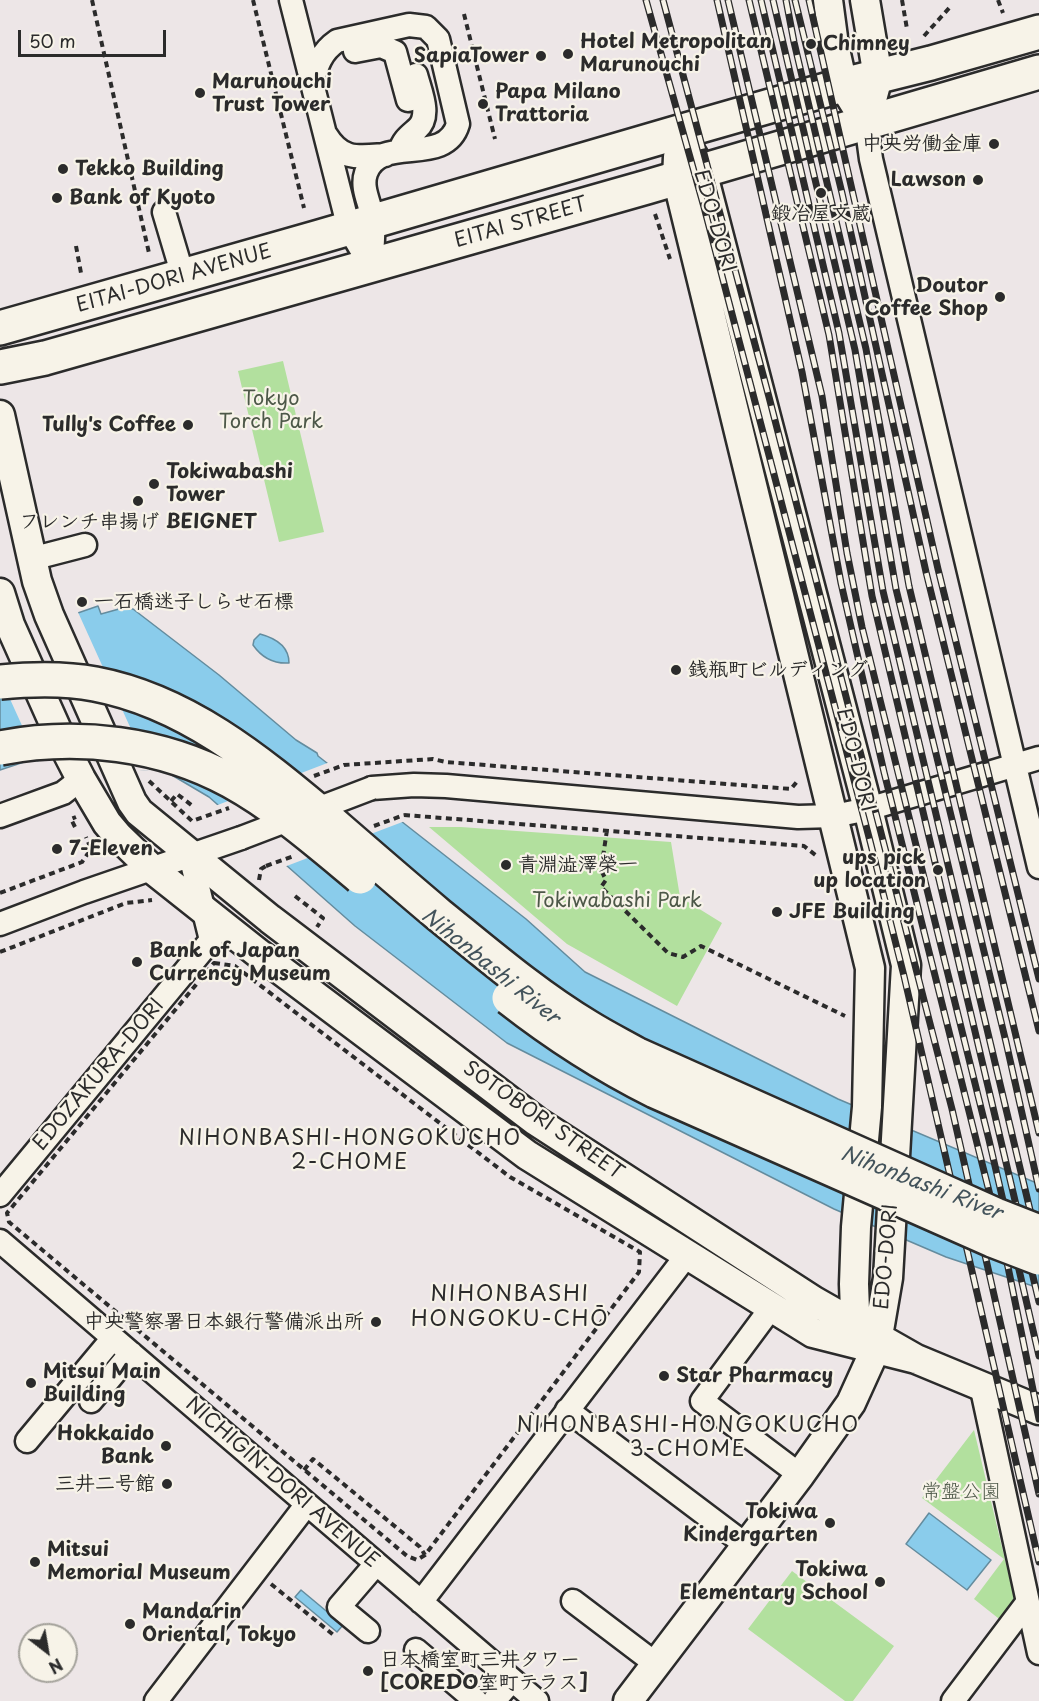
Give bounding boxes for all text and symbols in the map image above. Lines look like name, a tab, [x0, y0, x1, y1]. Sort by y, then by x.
scale bar	[21, 18, 170, 56]
text: 50 m	[29, 27, 76, 54]
place label: Hotel Metropolitan Marunouchi	[580, 30, 772, 77]
place label: Chimney	[823, 32, 910, 56]
marker: Chimney	[804, 37, 818, 51]
place label: SapiaTower	[414, 44, 529, 68]
marker: Hotel Metropolitan Marunouchi	[561, 47, 575, 61]
marker: SapiaTower	[534, 49, 548, 63]
place label: Marunouchi Trust Tower	[212, 70, 332, 117]
place label: Papa Milano Trattoria	[495, 80, 620, 127]
marker: Marunouchi Trust Tower	[193, 86, 207, 100]
marker: Papa Milano Trattoria	[476, 97, 490, 111]
place label: 中央労働金庫	[862, 132, 982, 156]
marker: 中央労働金庫	[987, 137, 1001, 151]
place label: Tekko Building	[75, 157, 224, 181]
marker: Tekko Building	[56, 162, 70, 176]
street label: EDO-DORI	[688, 167, 740, 275]
place label: Lawson	[891, 168, 966, 192]
marker: Lawson	[971, 173, 985, 187]
place label: Bank of Kyoto	[69, 186, 215, 210]
marker: 鍛冶屋文蔵	[814, 186, 828, 200]
marker: Bank of Kyoto	[50, 191, 64, 205]
street label: EITAI STREET	[452, 193, 590, 253]
place label: 鍛冶屋文蔵	[771, 202, 871, 226]
street label: EITAI-DORI AVENUE	[74, 240, 274, 318]
place label: Doutor Coffee Shop	[864, 274, 988, 321]
marker: Doutor Coffee Shop	[993, 290, 1007, 304]
park label: Tokyo Torch Park	[219, 387, 323, 434]
place label: Tully's Coffee	[42, 413, 176, 437]
marker: Tully's Coffee	[181, 418, 195, 432]
place label: Tokiwabashi Tower	[166, 460, 293, 507]
marker: Tokiwabashi Tower	[147, 477, 161, 491]
marker: フレンチ串揚げ BEIGNET	[131, 494, 145, 508]
place label: フレンチ串揚げ BEIGNET	[19, 510, 257, 534]
place label: 一石橋迷子しらせ石標	[94, 590, 294, 614]
marker: 一石橋迷子しらせ石標	[75, 595, 89, 609]
place label: 銭瓶町ビルディング	[688, 658, 868, 682]
marker: 銭瓶町ビルディング	[669, 663, 683, 677]
street label: EDO-DORI	[831, 706, 879, 814]
place label: 7-Eleven	[69, 837, 153, 861]
marker: 7-Eleven	[50, 842, 64, 856]
place label: ups pick up location	[813, 846, 926, 893]
place label: 青淵澁澤榮一	[518, 853, 638, 877]
marker: 青淵澁澤榮一	[499, 858, 513, 872]
marker: ups pick up location	[931, 863, 945, 877]
park label: Tokiwabashi Park	[532, 889, 702, 913]
place label: JFE Building	[789, 900, 915, 924]
water label: Nihonbashi River	[416, 904, 564, 1030]
marker: JFE Building	[770, 905, 784, 919]
place label: Bank of Japan Currency Museum	[149, 939, 331, 986]
marker: Bank of Japan Currency Museum	[130, 955, 144, 969]
street label: EDOZAKURA-DORI	[29, 994, 169, 1156]
street label: SOTOBORI STREET	[458, 1057, 628, 1185]
district label: NIHONBASHI-HONGOKUCHO 2-CHOME	[179, 1126, 521, 1176]
water label: Nihonbashi River	[837, 1142, 1005, 1226]
street label: EDO-DORI	[870, 1203, 904, 1311]
district label: NIHONBASHI HONGOKU-CHŌ	[411, 1282, 609, 1334]
place label: 中央警察署日本銀行警備派出所	[84, 1310, 364, 1334]
marker: 中央警察署日本銀行警備派出所	[369, 1315, 383, 1329]
place label: Mitsui Main Building	[43, 1360, 161, 1407]
place label: Star Pharmacy	[676, 1364, 833, 1388]
marker: Star Pharmacy	[657, 1369, 671, 1383]
marker: Mitsui Main Building	[24, 1376, 38, 1390]
street label: NICHIGIN-DORI AVENUE	[181, 1393, 383, 1573]
district label: NIHONBASHI-HONGOKUCHO 3-CHOME	[517, 1413, 859, 1463]
place label: Hokkaido Bank	[57, 1422, 154, 1469]
marker: Hokkaido Bank	[159, 1439, 173, 1453]
place label: 三井二号館	[55, 1472, 155, 1496]
marker: 三井二号館	[160, 1477, 174, 1491]
park label: 常盤公園	[921, 1480, 1001, 1504]
place label: Tokiwa Kindergarten	[683, 1500, 818, 1547]
marker: Tokiwa Kindergarten	[823, 1516, 837, 1530]
place label: Mitsui Memorial Museum	[47, 1538, 231, 1585]
marker: Mitsui Memorial Museum	[28, 1555, 42, 1569]
place label: Tokiwa Elementary School	[680, 1558, 868, 1605]
marker: Tokiwa Elementary School	[873, 1575, 887, 1589]
place label: Mandarin Oriental, Tokyo	[142, 1600, 296, 1647]
marker: Mandarin Oriental, Tokyo	[123, 1617, 137, 1631]
north arrow	[18, 1623, 78, 1683]
place label: 日本橋室町三井タワー [COREDO室町テラス]	[380, 1648, 588, 1695]
text: N	[45, 1653, 68, 1680]
marker: 日本橋室町三井タワー [COREDO室町テラス]	[361, 1664, 375, 1678]

